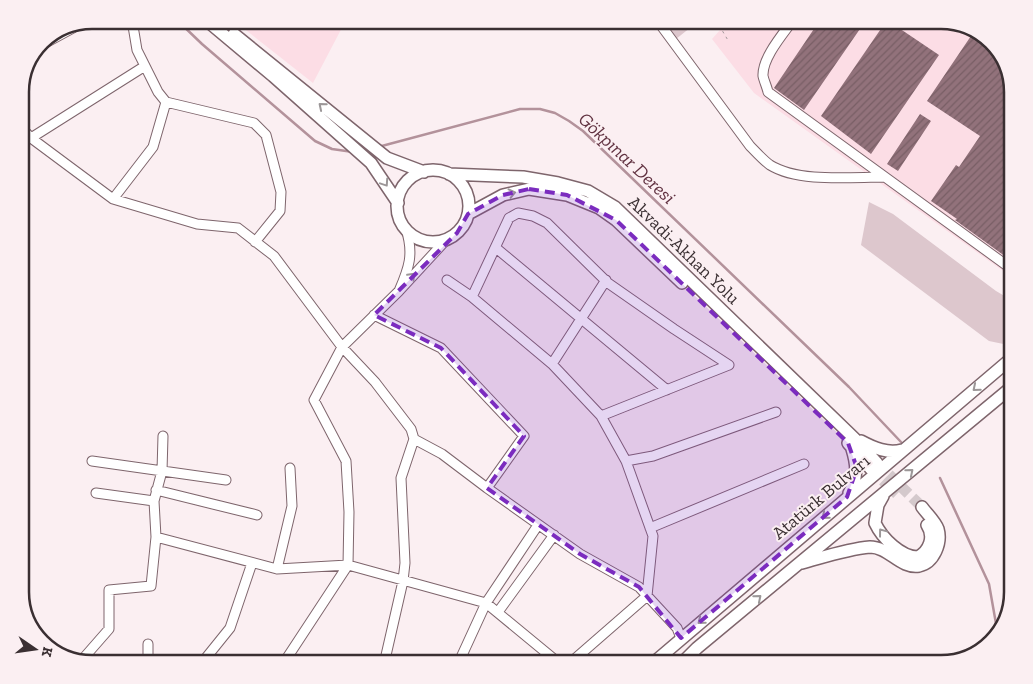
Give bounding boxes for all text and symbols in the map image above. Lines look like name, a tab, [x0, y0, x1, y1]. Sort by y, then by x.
one-way arrow	[319, 103, 328, 111]
water label: Gökpınar Deresi	[574, 107, 680, 209]
one-way arrow	[379, 177, 388, 186]
one-way arrow	[508, 188, 517, 199]
street label: Akvadi-Akhan Yolu	[624, 191, 744, 309]
one-way arrow	[406, 273, 415, 282]
one-way arrow	[972, 383, 981, 392]
street label: Atatürk Bulvarı	[768, 450, 874, 544]
one-way arrow	[904, 469, 913, 477]
one-way arrow	[822, 510, 831, 519]
one-way arrow	[879, 529, 887, 538]
one-way arrow	[752, 595, 761, 603]
one-way arrow	[698, 616, 707, 625]
north arrow	[10, 624, 60, 674]
text: K	[38, 645, 57, 659]

